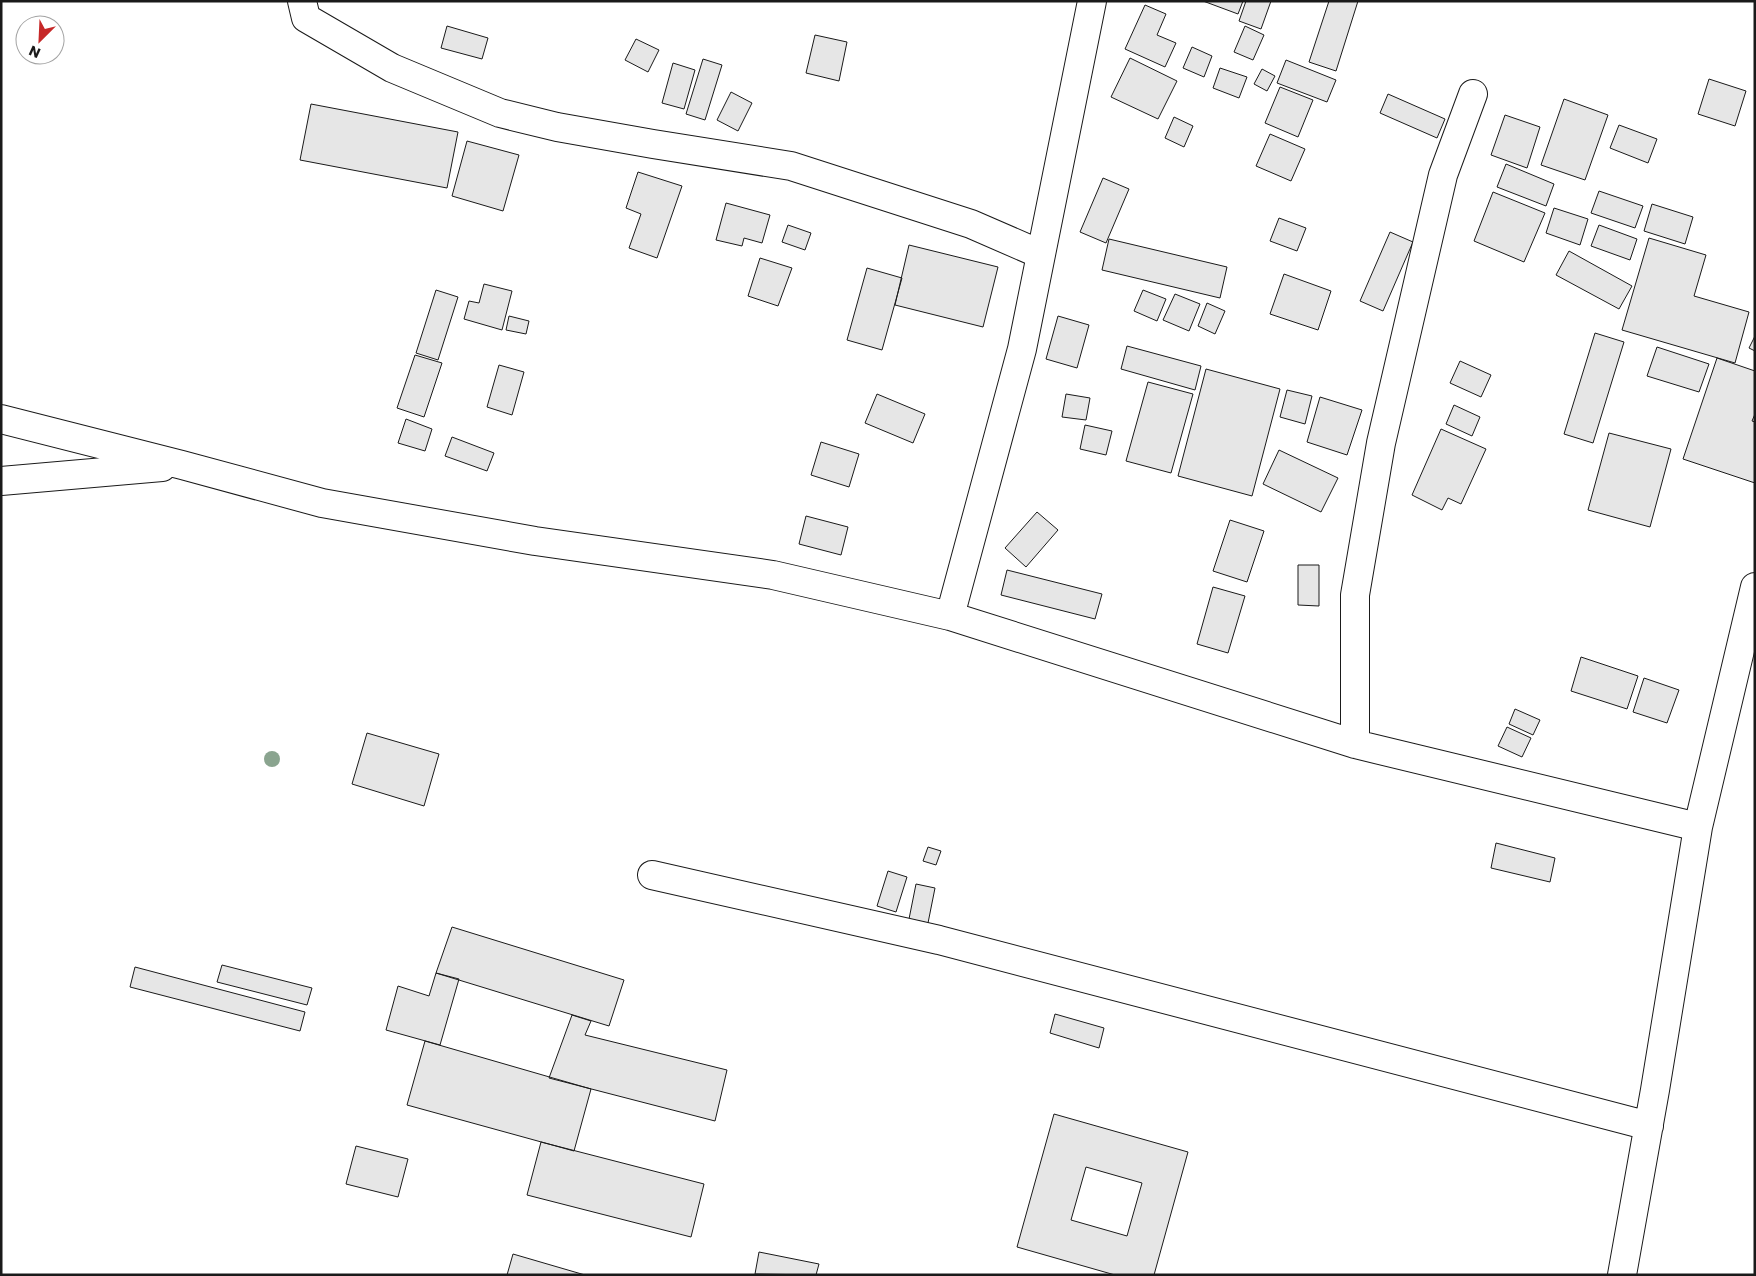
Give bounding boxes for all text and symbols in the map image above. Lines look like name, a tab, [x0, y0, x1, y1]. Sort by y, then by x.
north arrow	[15, 15, 65, 65]
text: N	[26, 41, 44, 63]

